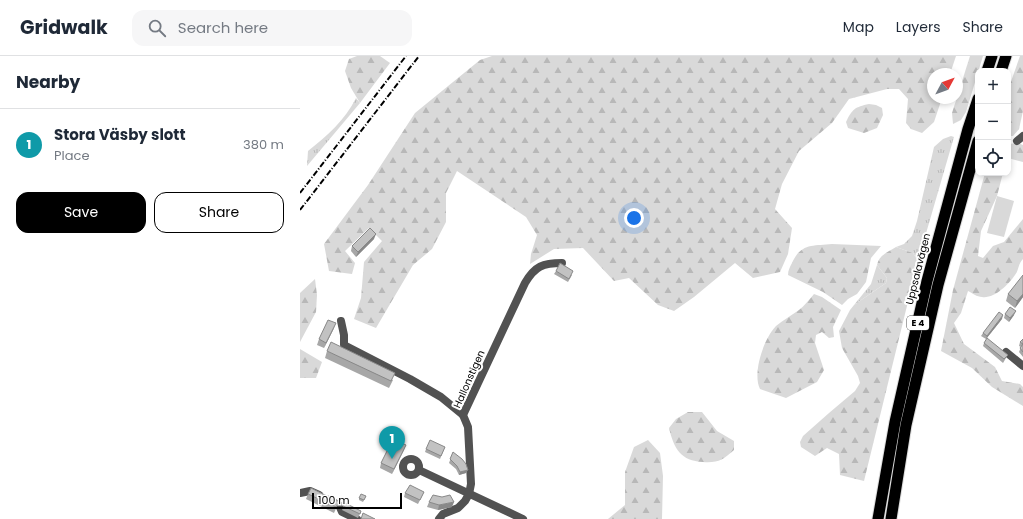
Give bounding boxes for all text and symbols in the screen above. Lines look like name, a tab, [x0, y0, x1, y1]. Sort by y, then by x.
search box	[132, 10, 412, 46]
text: Gridwalk	[20, 14, 108, 41]
icon: search	[146, 17, 168, 39]
text: Search here	[178, 17, 268, 38]
text: Map	[843, 17, 874, 37]
text: Layers	[896, 17, 940, 37]
text: Share	[962, 17, 1003, 37]
north arrow	[927, 68, 963, 104]
map controls	[975, 68, 1011, 176]
button: +	[975, 68, 1011, 104]
text: Nearby	[16, 70, 80, 94]
button: −	[975, 104, 1011, 140]
text: Stora Väsby slott	[54, 124, 186, 145]
text: 1	[27, 135, 31, 154]
text: 380 m	[243, 135, 284, 154]
button: locate	[975, 140, 1011, 176]
text: Place	[54, 146, 89, 165]
button: Save	[16, 192, 146, 233]
button: Share	[154, 192, 284, 233]
your location	[624, 208, 644, 228]
street label: Uppsalavägen	[902, 232, 934, 306]
road number: E 4	[907, 316, 929, 330]
street label: Hallonstigen	[450, 348, 488, 410]
pin: 1	[379, 426, 405, 459]
scale bar	[312, 491, 402, 510]
text: 100 m	[318, 492, 350, 508]

